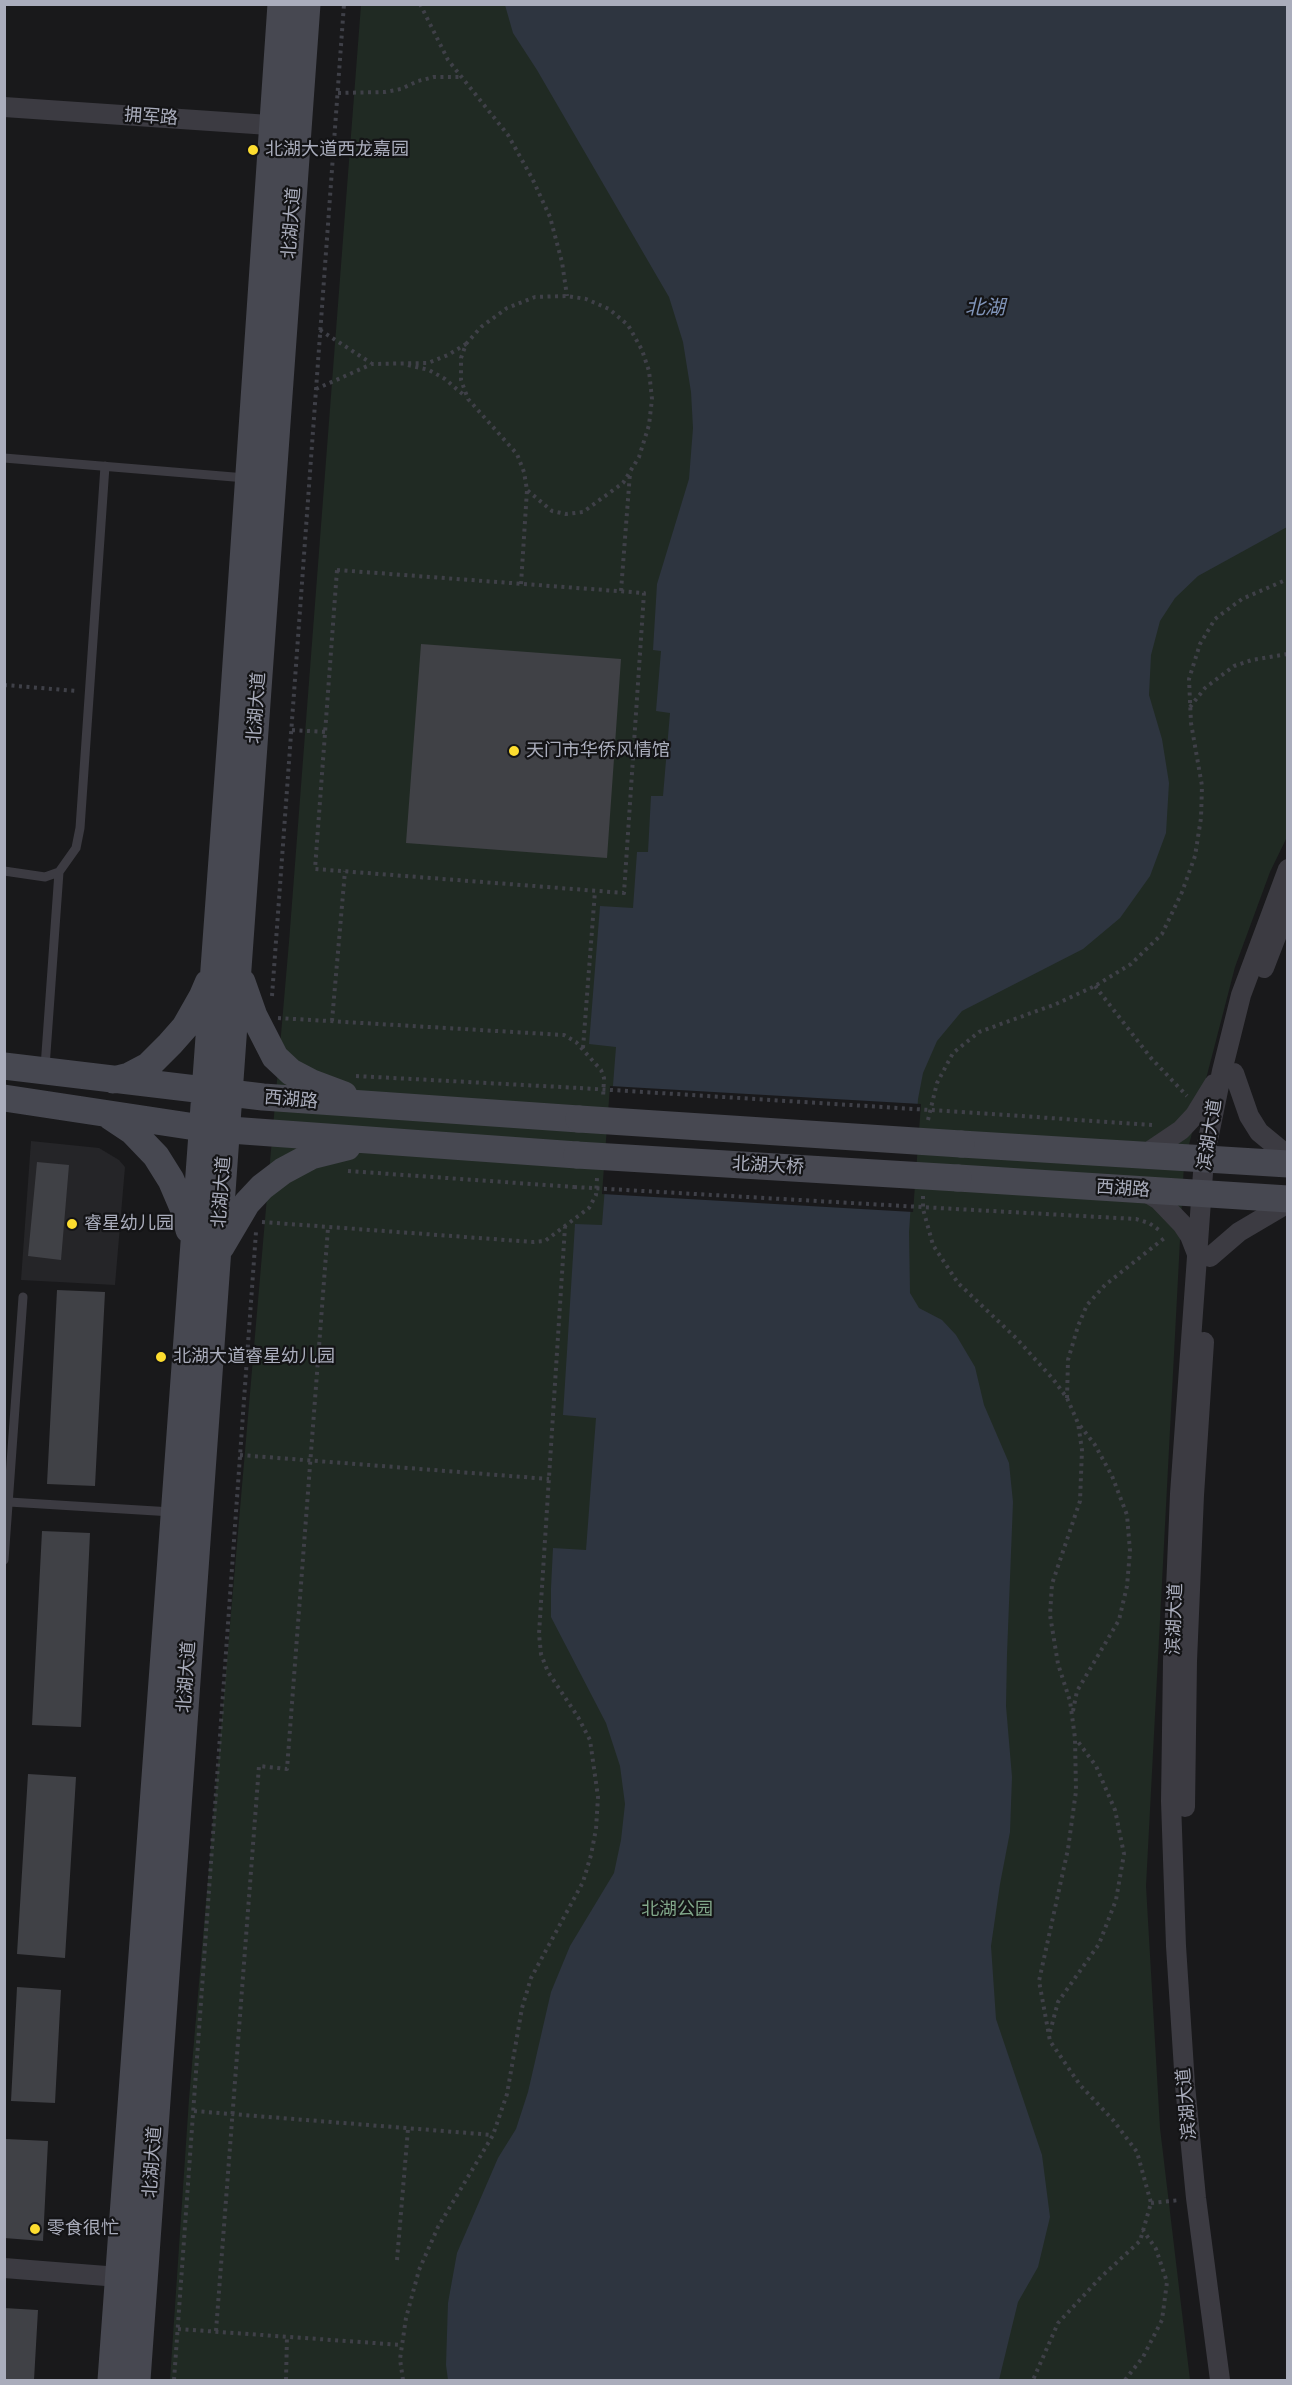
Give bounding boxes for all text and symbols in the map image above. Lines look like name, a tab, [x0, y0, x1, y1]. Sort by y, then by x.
street label: 拥军路	[123, 104, 179, 130]
place label: 北湖大道西龙嘉园	[265, 139, 409, 161]
marker: 北湖大道西龙嘉园	[246, 143, 260, 157]
street label: 北湖大道	[279, 186, 305, 260]
water label: 北湖	[965, 296, 1005, 320]
street label: 北湖大道	[244, 671, 270, 745]
place label: 天门市华侨风情馆	[526, 740, 670, 762]
marker: 天门市华侨风情馆	[507, 744, 521, 758]
street label: 西湖路	[263, 1087, 319, 1113]
street label: 滨湖大道	[1194, 1098, 1226, 1172]
street label: 北湖大桥	[731, 1153, 805, 1179]
street label: 北湖大道	[209, 1155, 235, 1229]
street label: 西湖路	[1095, 1176, 1151, 1202]
place label: 睿星幼儿园	[84, 1213, 174, 1235]
marker: 睿星幼儿园	[65, 1217, 79, 1231]
place label: 北湖大道睿星幼儿园	[173, 1346, 335, 1368]
marker: 北湖大道睿星幼儿园	[154, 1350, 168, 1364]
street label: 滨湖大道	[1163, 1583, 1187, 1655]
street label: 北湖大道	[174, 1640, 200, 1714]
park label: 北湖公园	[641, 1899, 713, 1921]
street label: 滨湖大道	[1173, 2067, 1201, 2141]
street label: 北湖大道	[140, 2125, 166, 2199]
place label: 零食很忙	[47, 2218, 119, 2240]
marker: 零食很忙	[28, 2222, 42, 2236]

